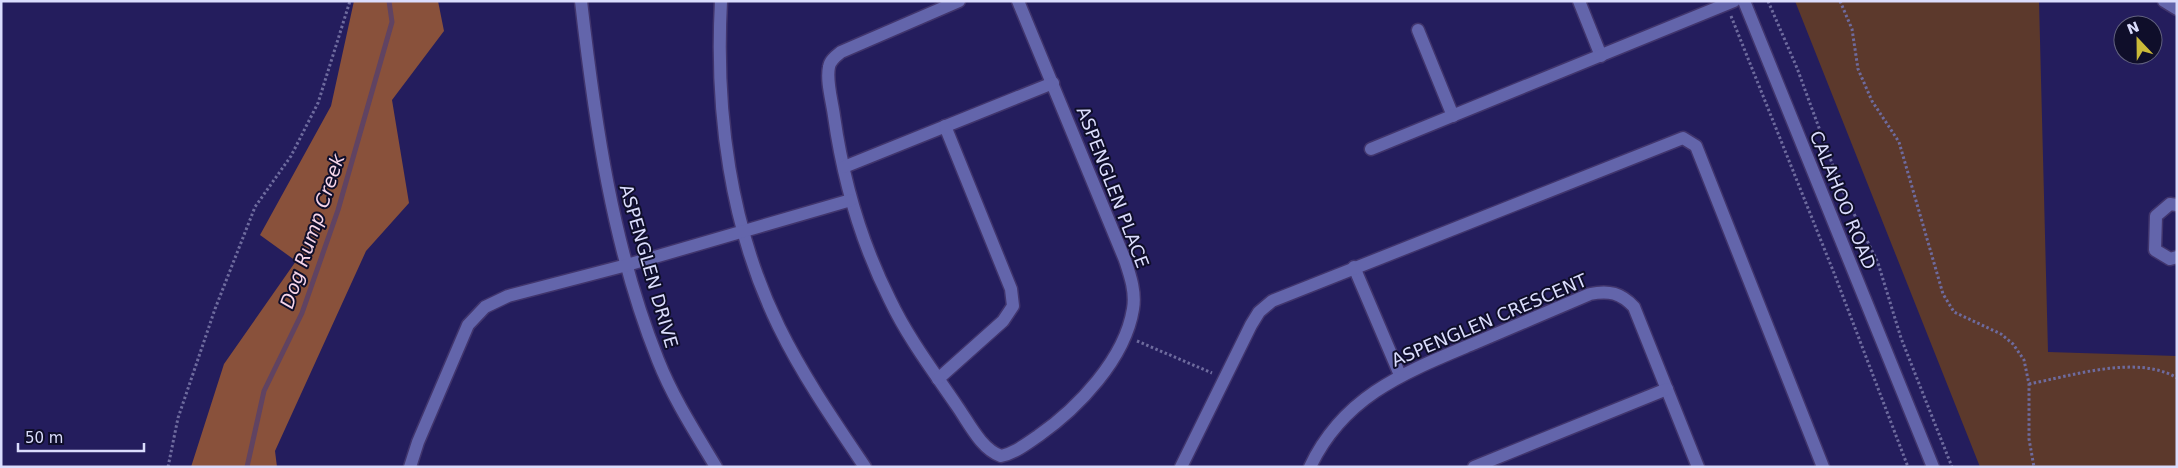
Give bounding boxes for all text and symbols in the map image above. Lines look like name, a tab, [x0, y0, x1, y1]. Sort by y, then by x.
north arrow	[2113, 15, 2163, 65]
text: N	[2125, 18, 2142, 38]
street label: ASPENGLEN PLACE	[1073, 103, 1153, 271]
street label: CALAHOO ROAD	[1806, 128, 1880, 272]
water label: Dog Rump Creek	[275, 150, 349, 311]
street label: ASPENGLEN DRIVE	[616, 182, 682, 350]
street label: ASPENGLEN CRESCENT	[1388, 269, 1591, 371]
scale bar	[18, 420, 144, 452]
text: 50 m	[25, 429, 63, 447]

